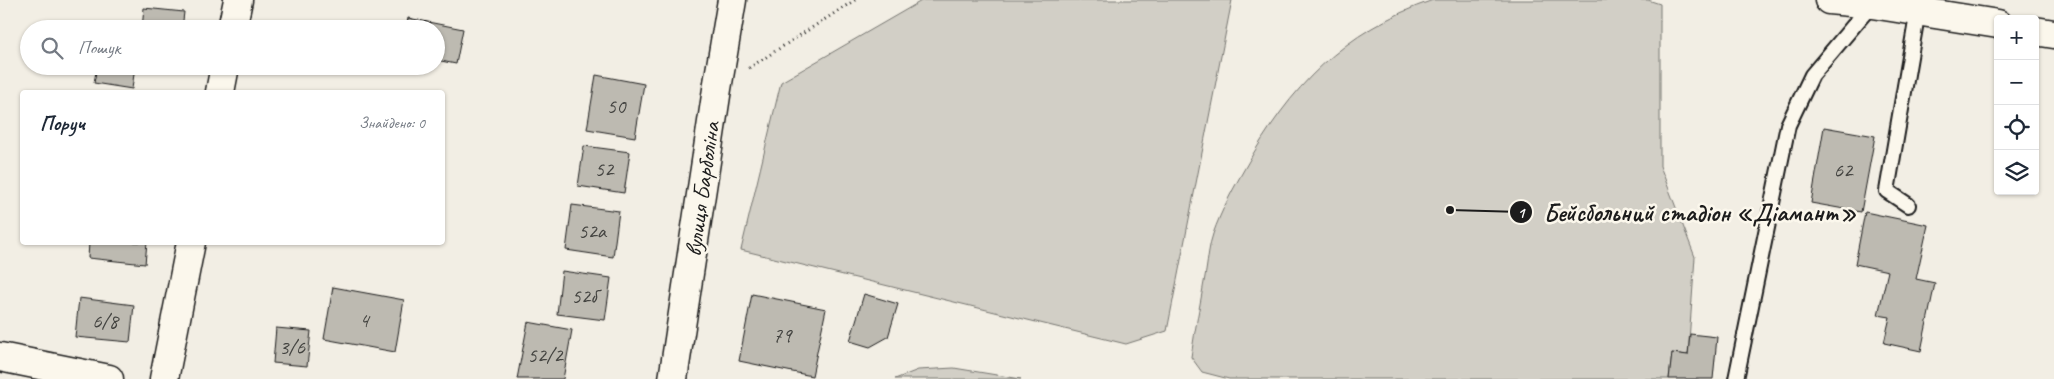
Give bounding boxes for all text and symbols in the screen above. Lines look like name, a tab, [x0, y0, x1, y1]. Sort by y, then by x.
map controls	[1994, 15, 2039, 195]
button: +	[1994, 15, 2039, 60]
search box	[20, 20, 445, 75]
icon: search	[38, 34, 66, 62]
text: Пошук	[78, 36, 120, 60]
button: −	[1994, 60, 2039, 105]
house number: 50	[607, 93, 627, 119]
button: locate	[1994, 105, 2039, 150]
text: Поруч	[40, 110, 85, 136]
text: Знайдено: 0	[359, 113, 425, 133]
street label: вулиця Барболіна	[678, 118, 726, 258]
button: layers	[1994, 150, 2039, 195]
house number: 52	[595, 156, 615, 182]
house number: 62	[1834, 157, 1854, 183]
callout: Бейсбольний стадіон «Діамант»	[1508, 192, 1866, 232]
text: Бейсбольний стадіон «Діамант»	[1544, 197, 1857, 229]
text: 1	[1518, 204, 1527, 223]
house number: 52а	[578, 218, 608, 244]
house number: 52б	[571, 283, 602, 309]
house number: 4	[359, 307, 371, 333]
house number: 6/8	[92, 308, 120, 334]
house number: 79	[773, 322, 793, 348]
house number: 3/6	[279, 334, 305, 360]
house number: 52/2	[527, 342, 564, 368]

